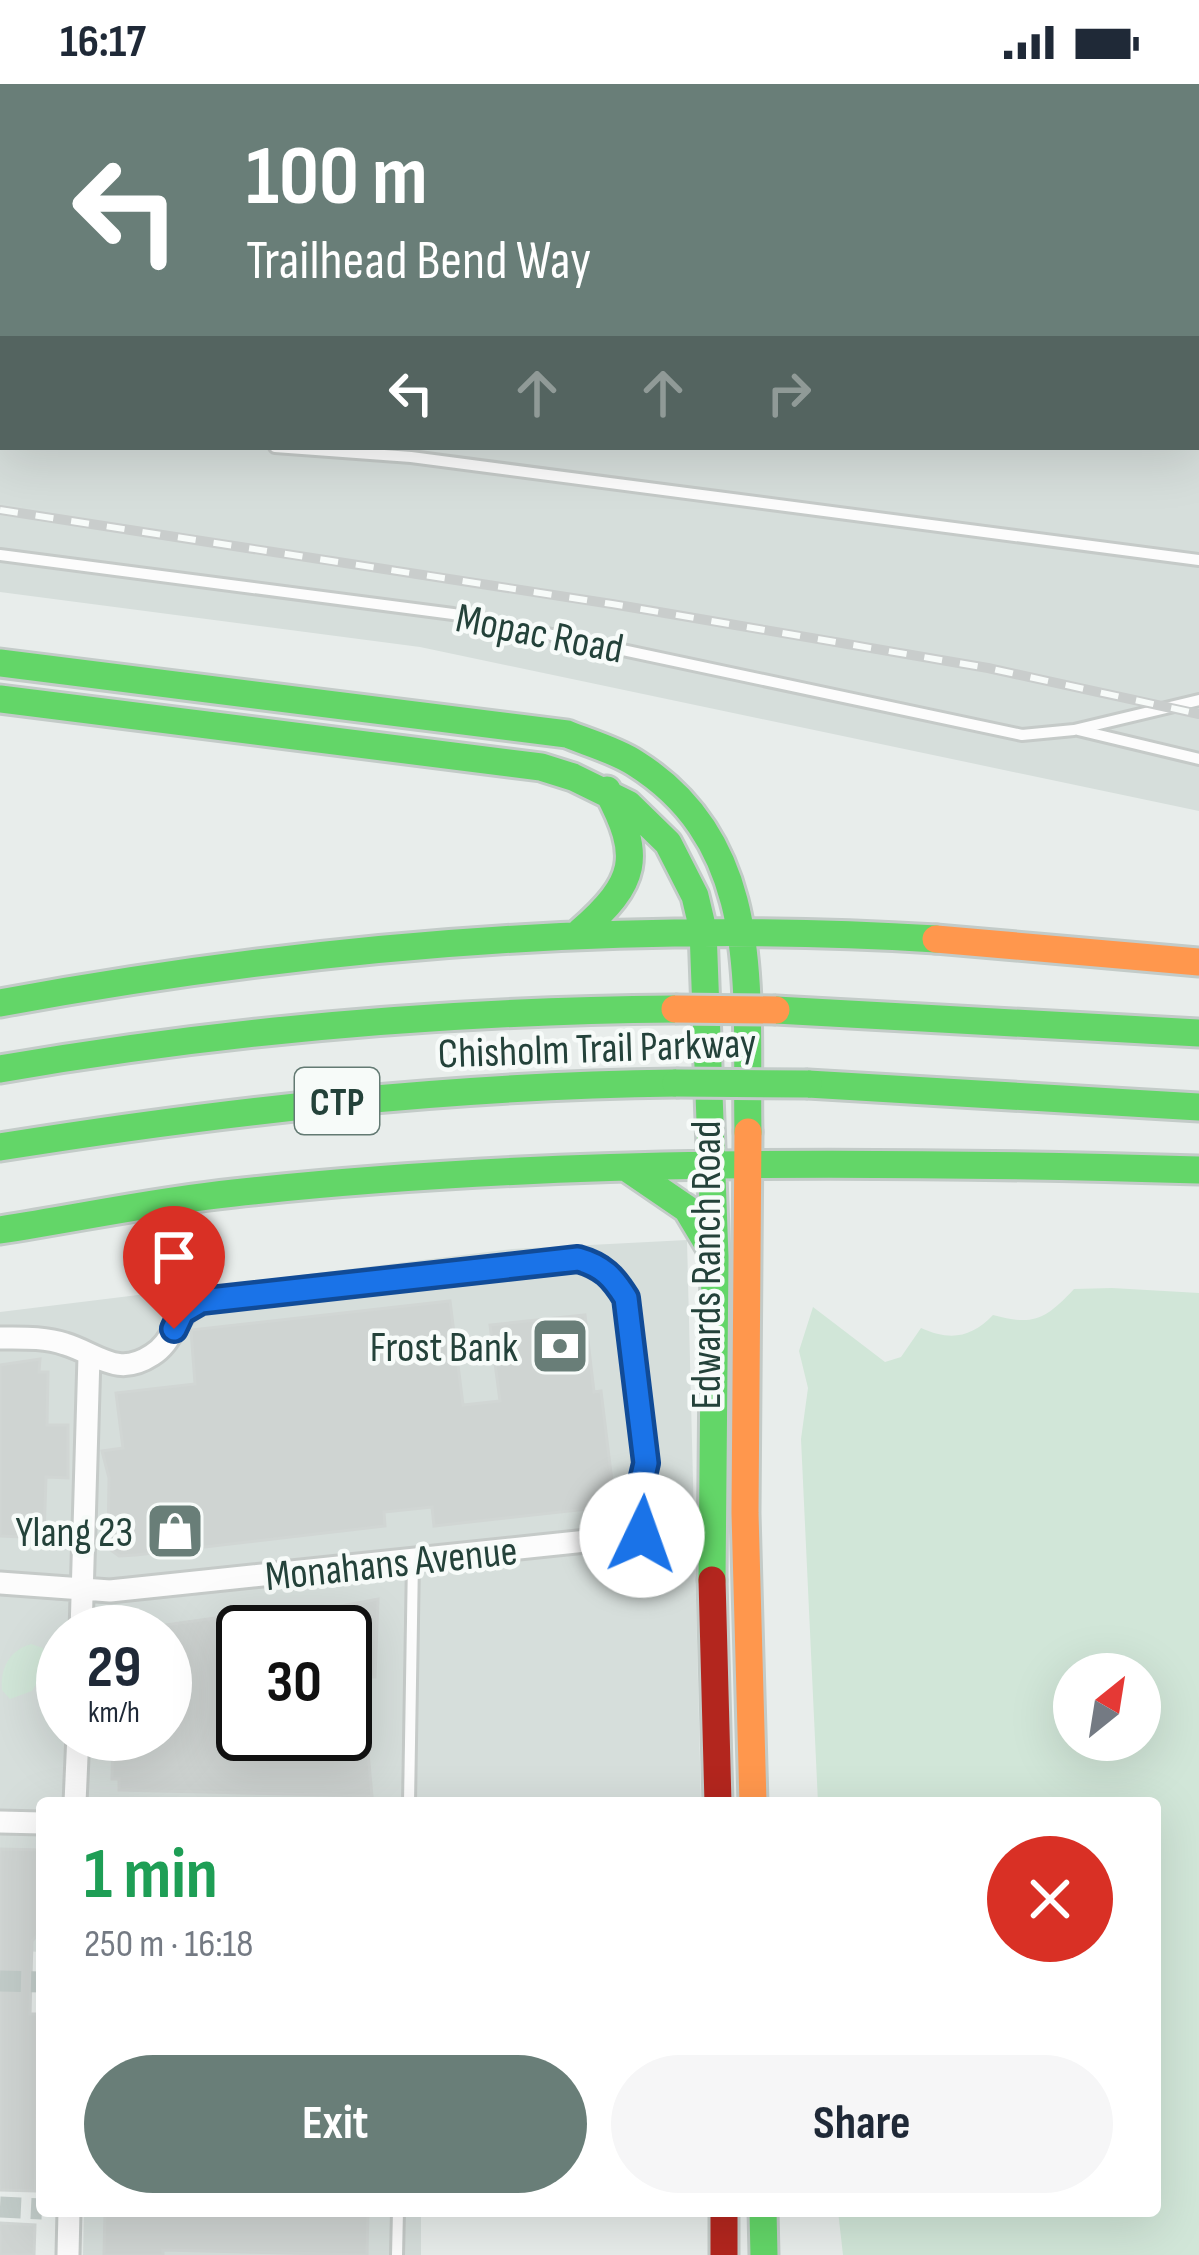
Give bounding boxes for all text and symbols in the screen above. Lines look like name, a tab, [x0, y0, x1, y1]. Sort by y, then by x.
text: 16:17	[60, 15, 146, 70]
text: 100 m	[246, 127, 428, 228]
icon: left	[48, 132, 204, 288]
text: Trailhead Bend Way	[246, 229, 591, 294]
icon: left	[378, 360, 444, 426]
icon: ahead	[504, 360, 570, 426]
icon: ahead	[630, 360, 696, 426]
icon: right	[756, 360, 822, 426]
street label: Mopac Road	[452, 593, 628, 676]
street label: Chisholm Trail Parkway	[437, 1018, 757, 1081]
road number: CTP	[295, 1068, 379, 1134]
street label: Edwards Ranch Road	[682, 1121, 733, 1409]
pin	[123, 1206, 225, 1329]
icon: arrive	[141, 1224, 207, 1290]
bank icon: Frost Bank	[529, 1315, 591, 1377]
place label: Frost Bank	[370, 1323, 518, 1374]
position arrow	[579, 1472, 705, 1598]
shop icon: Ylang 23	[144, 1500, 206, 1562]
place label: Ylang 23	[16, 1508, 133, 1559]
street label: Monahans Avenue	[263, 1526, 520, 1603]
speed limit sign: 30	[216, 1605, 372, 1761]
text: 29	[87, 1632, 141, 1704]
north arrow	[1053, 1653, 1161, 1761]
map controls	[1053, 1653, 1161, 1761]
text: km/h	[88, 1695, 140, 1731]
text: 1 min	[84, 1832, 218, 1919]
button: close	[987, 1836, 1113, 1962]
text: 250 m · 16:18	[84, 1921, 253, 1968]
button: Exit	[84, 2055, 587, 2193]
button: Share	[611, 2055, 1113, 2193]

